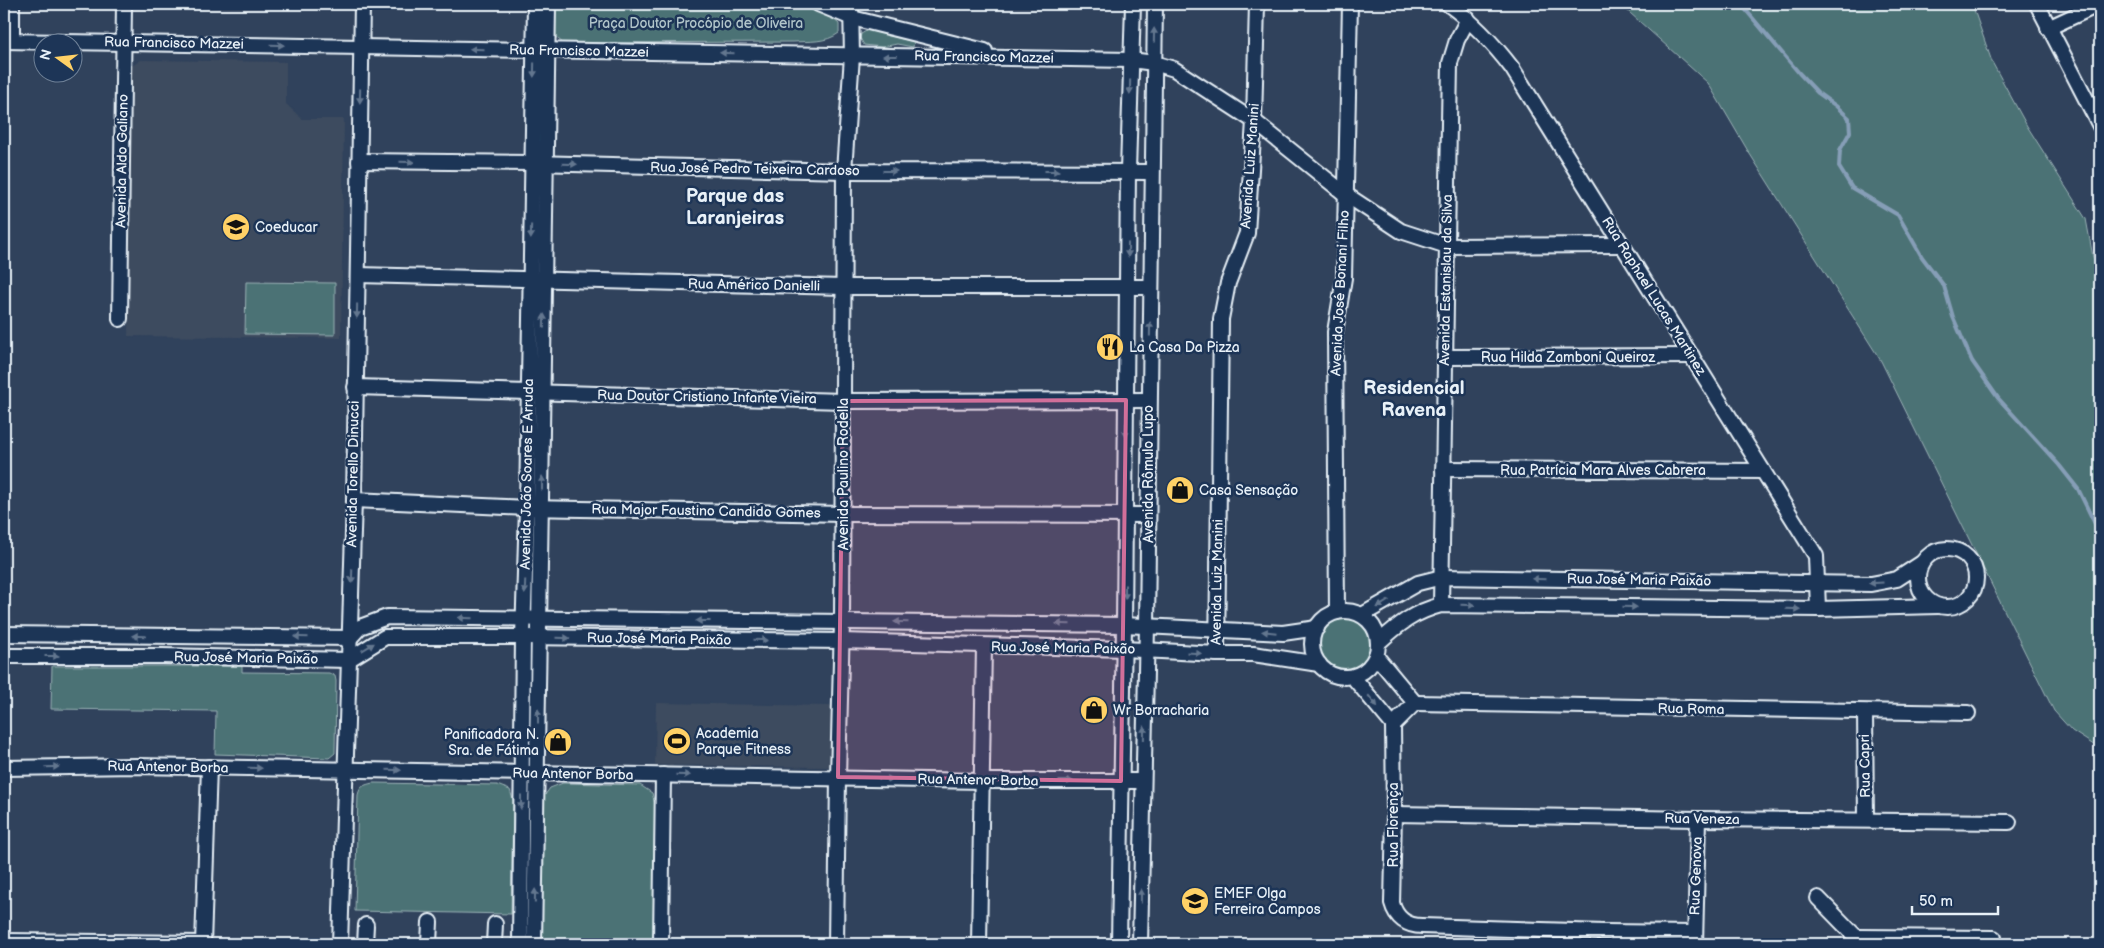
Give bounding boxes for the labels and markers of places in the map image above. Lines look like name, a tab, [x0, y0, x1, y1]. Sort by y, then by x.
school or university icon: Coeducar	[221, 212, 251, 242]
place label: Coeducar	[255, 219, 318, 236]
restaurant icon: La Casa Da Pizza	[1095, 332, 1125, 362]
place label: La Casa Da Pizza	[1129, 339, 1240, 356]
shop icon: Casa Sensação	[1165, 475, 1195, 505]
place label: Casa Sensação	[1199, 482, 1298, 499]
shop icon: Wr Borracharia	[1079, 695, 1109, 725]
place label: Wr Borracharia	[1113, 702, 1209, 719]
place label: Academia Parque Fitness	[696, 725, 791, 758]
place label: Panificadora N. Sra. de Fátima	[444, 726, 539, 759]
sports icon: Academia Parque Fitness	[662, 726, 692, 756]
shop icon: Panificadora N. Sra. de Fátima	[543, 727, 573, 757]
place label: EMEF Olga Ferreira Campos	[1214, 885, 1321, 918]
school or university icon: EMEF Olga Ferreira Campos	[1180, 886, 1210, 916]

